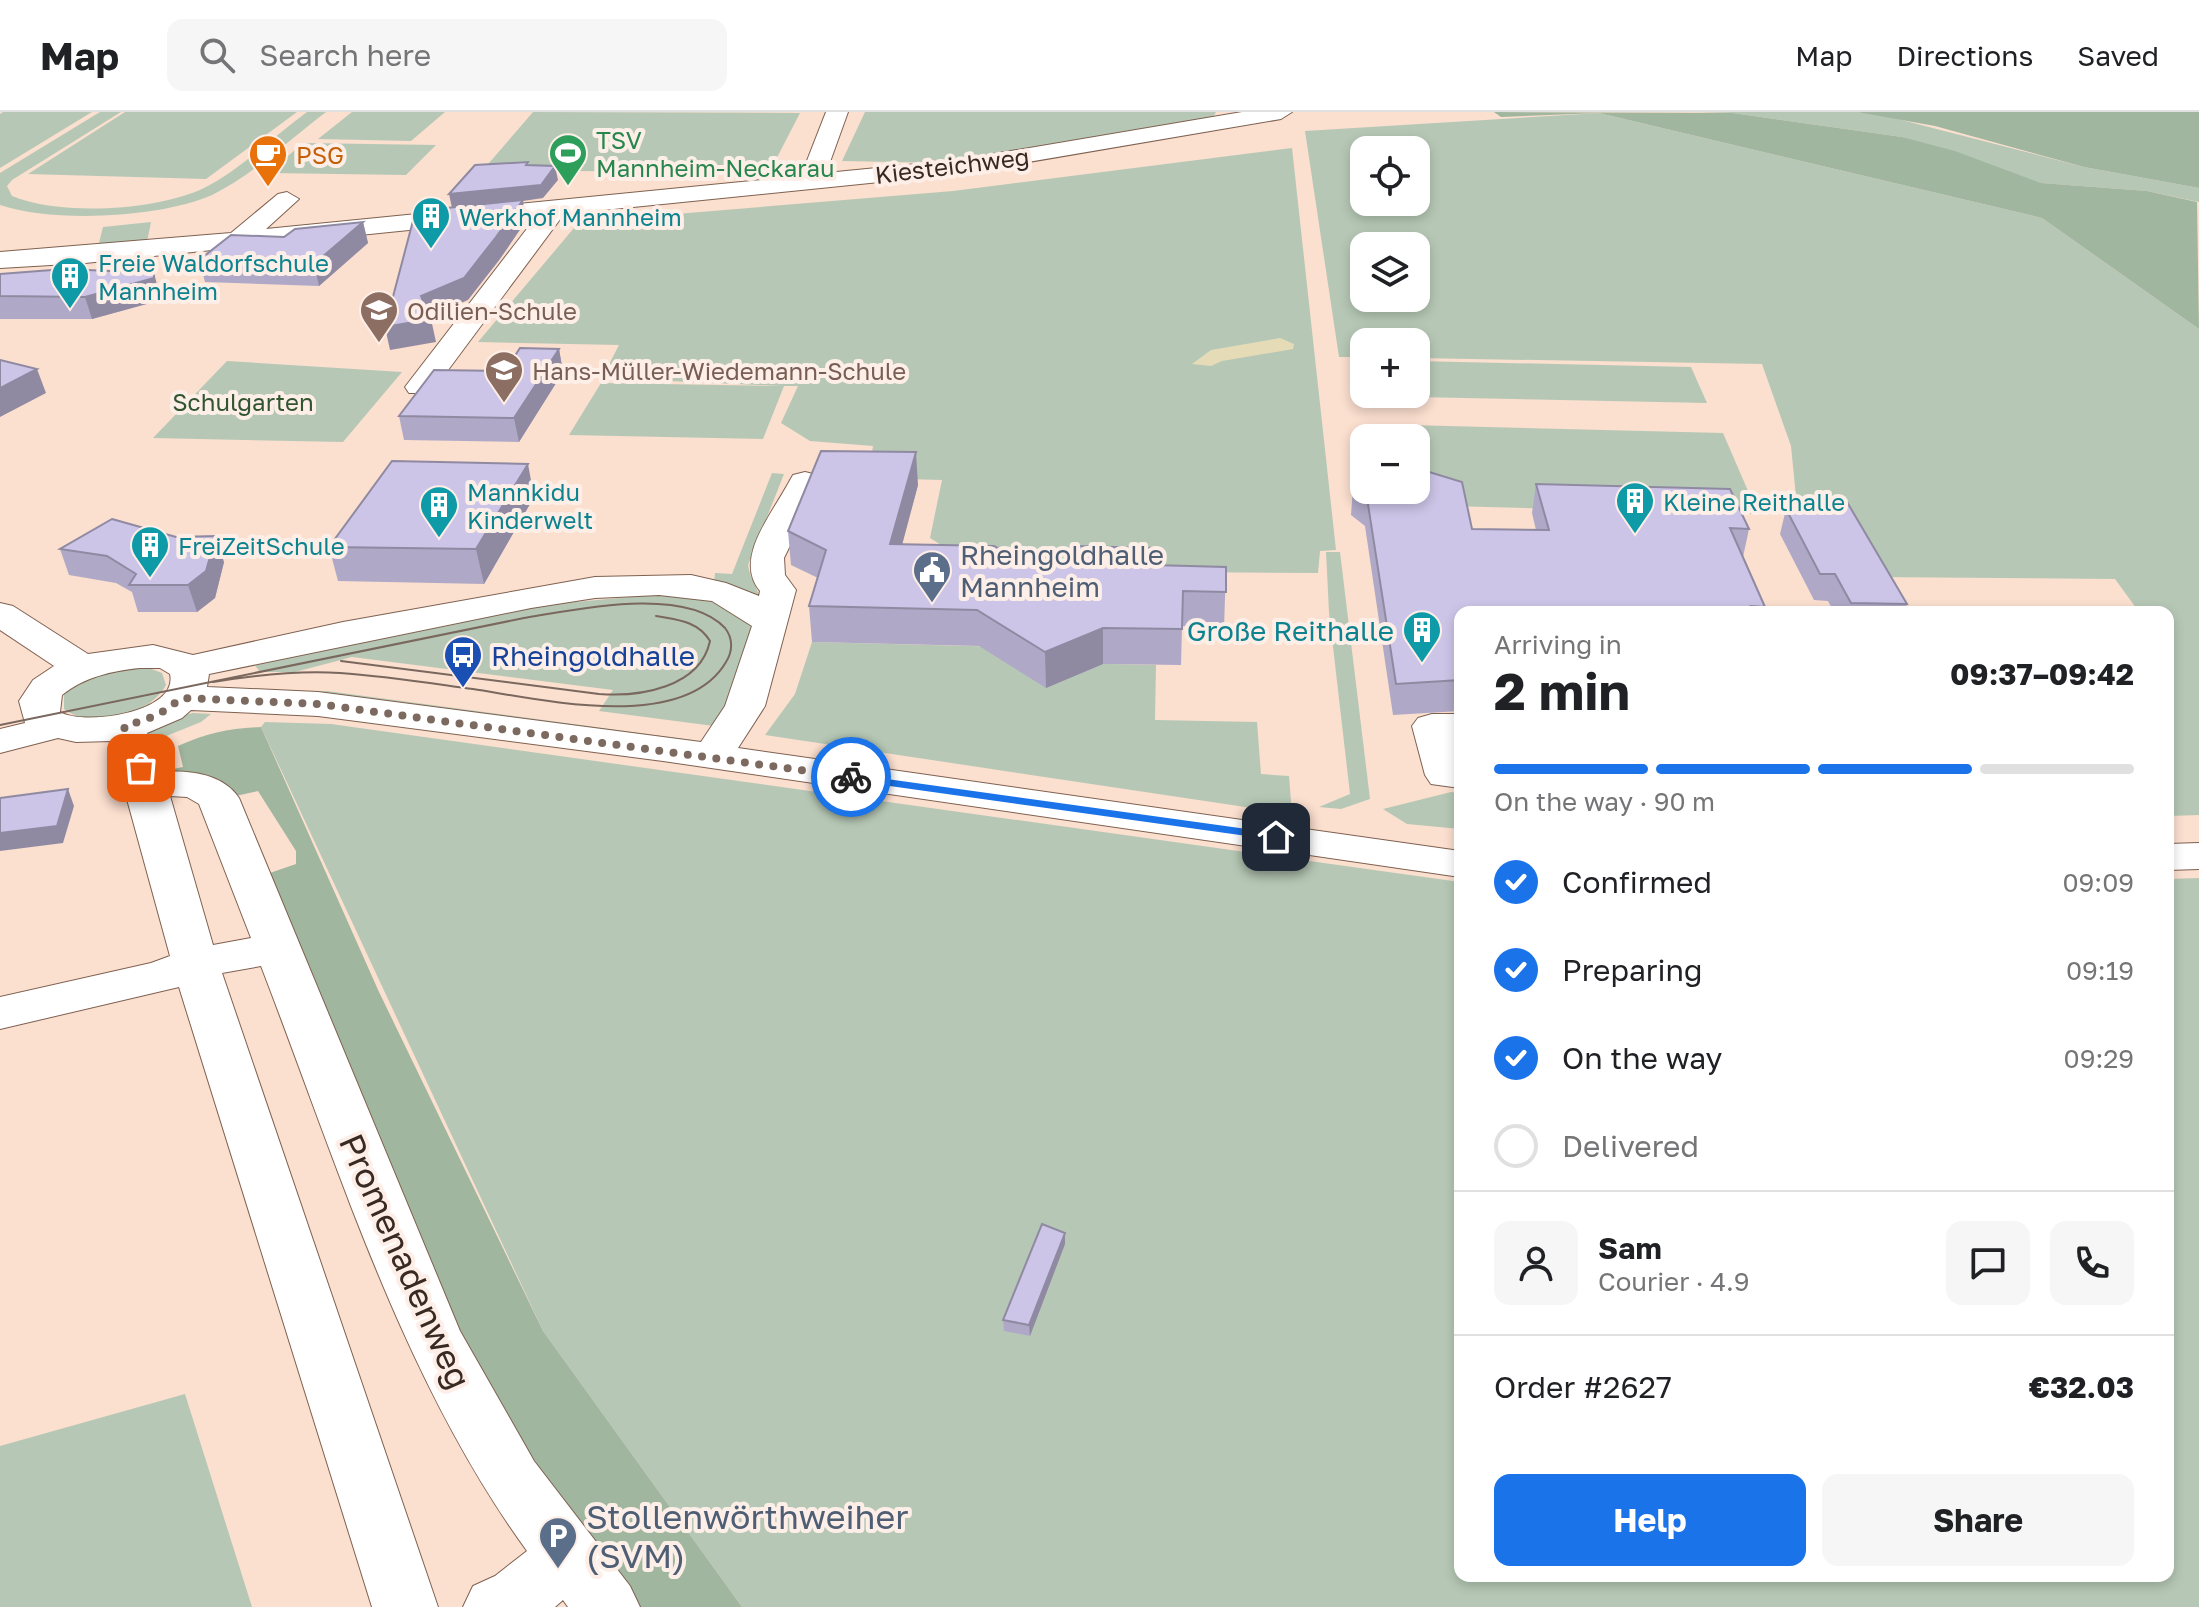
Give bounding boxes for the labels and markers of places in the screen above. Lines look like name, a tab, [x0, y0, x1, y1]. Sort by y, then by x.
place label: TSV Mannheim-Neckarau	[596, 125, 835, 182]
sports icon: TSV Mannheim-Neckarau	[547, 132, 589, 187]
cafe icon: PSG	[247, 133, 289, 188]
place label: PSG	[296, 140, 344, 169]
building icon: Werkhof Mannheim	[410, 195, 452, 250]
place label: Werkhof Mannheim	[459, 202, 682, 231]
place label: Freie Waldorfschule Mannheim	[98, 248, 329, 305]
building icon: Freie Waldorfschule Mannheim	[49, 255, 91, 310]
school or university icon: Odilien-Schule	[358, 289, 400, 344]
place label: Odilien-Schule	[407, 296, 577, 325]
school or university icon: Hans-Müller-Wiedemann-Schule	[483, 349, 525, 404]
place label: Hans-Müller-Wiedemann-Schule	[532, 356, 906, 385]
place label: Mannkidu Kinderwelt	[467, 477, 593, 534]
building icon: Kleine Reithalle	[1614, 480, 1656, 535]
building icon: Mannkidu Kinderwelt	[418, 484, 460, 539]
place label: Kleine Reithalle	[1663, 487, 1845, 516]
building icon: FreiZeitSchule	[129, 524, 171, 579]
place label: FreiZeitSchule	[178, 531, 345, 560]
place label: Rheingoldhalle Mannheim	[960, 538, 1164, 603]
public building icon: Rheingoldhalle Mannheim	[911, 549, 953, 604]
building icon: Große Reithalle	[1401, 609, 1443, 664]
place label: Große Reithalle	[1187, 614, 1394, 647]
bus stop icon: Rheingoldhalle	[442, 634, 484, 689]
place label: Rheingoldhalle	[491, 639, 695, 672]
pin	[107, 734, 175, 802]
pin	[1242, 803, 1310, 871]
place label: Stollenwörthweiher (SVM)	[586, 1496, 908, 1575]
parking icon: Stollenwörthweiher (SVM)	[537, 1515, 579, 1570]

